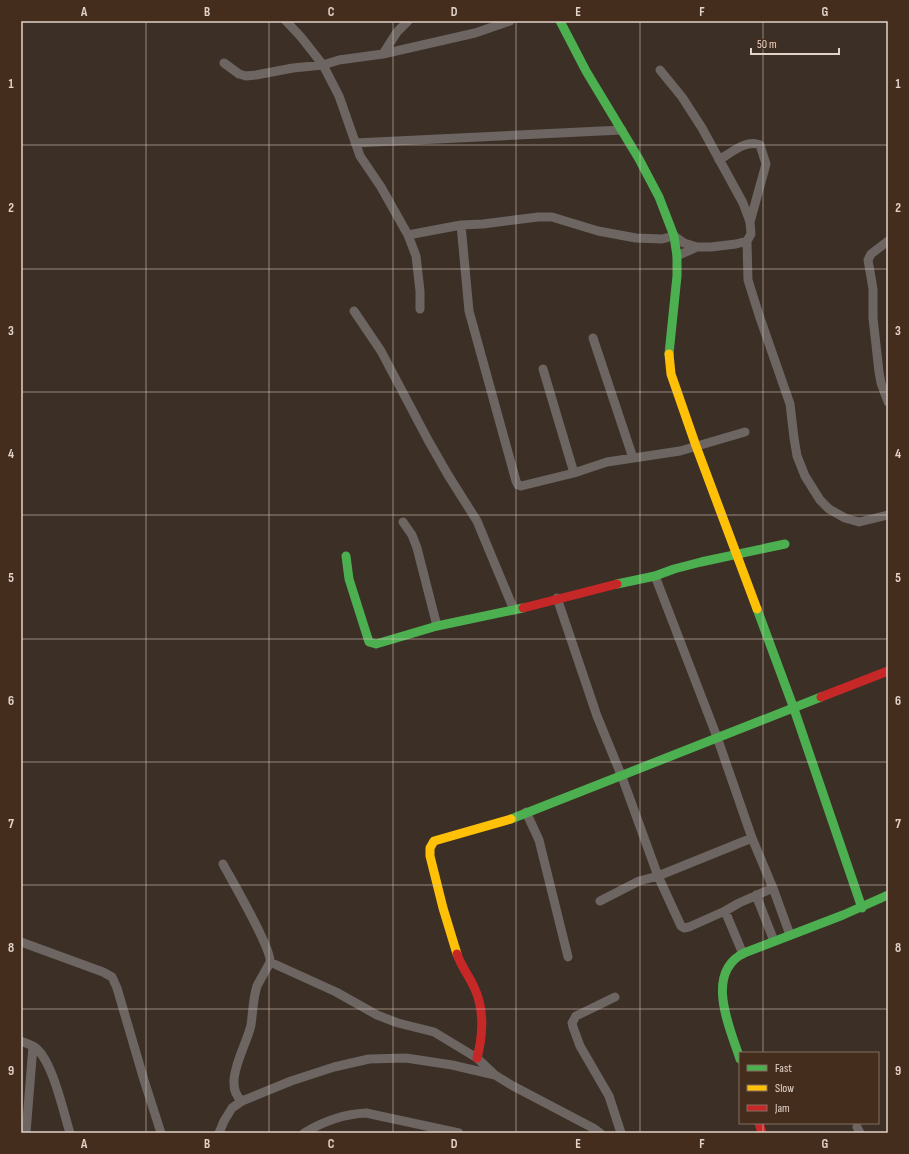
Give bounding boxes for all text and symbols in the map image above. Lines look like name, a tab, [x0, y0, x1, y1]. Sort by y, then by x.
text: A	[80, 4, 88, 20]
text: B	[204, 4, 210, 20]
text: C	[328, 4, 335, 20]
text: D	[451, 4, 458, 20]
text: E	[575, 4, 581, 20]
text: F	[699, 4, 705, 20]
text: G	[822, 4, 829, 20]
scale bar	[751, 30, 839, 56]
text: 50 m	[757, 37, 777, 52]
text: 1	[8, 76, 14, 92]
text: 1	[895, 76, 901, 92]
text: 2	[8, 200, 14, 216]
text: 2	[895, 200, 901, 216]
text: 3	[8, 323, 14, 339]
text: 3	[895, 323, 901, 339]
text: 4	[8, 446, 14, 462]
text: 4	[895, 446, 901, 462]
text: 5	[8, 570, 14, 586]
text: 5	[895, 570, 901, 586]
text: 6	[8, 693, 14, 709]
text: 6	[895, 693, 901, 709]
text: 7	[8, 816, 14, 832]
text: 7	[895, 816, 901, 832]
text: 8	[8, 940, 14, 956]
text: 8	[895, 940, 901, 956]
legend	[739, 1052, 879, 1124]
text: Fast	[775, 1061, 792, 1076]
text: 9	[8, 1063, 14, 1079]
text: 9	[895, 1063, 901, 1079]
text: Slow	[775, 1081, 794, 1096]
text: Jam	[774, 1101, 790, 1116]
text: A	[80, 1136, 88, 1152]
text: B	[204, 1136, 210, 1152]
text: C	[328, 1136, 335, 1152]
text: D	[451, 1136, 458, 1152]
text: E	[575, 1136, 581, 1152]
text: F	[699, 1136, 705, 1152]
text: G	[822, 1136, 829, 1152]

